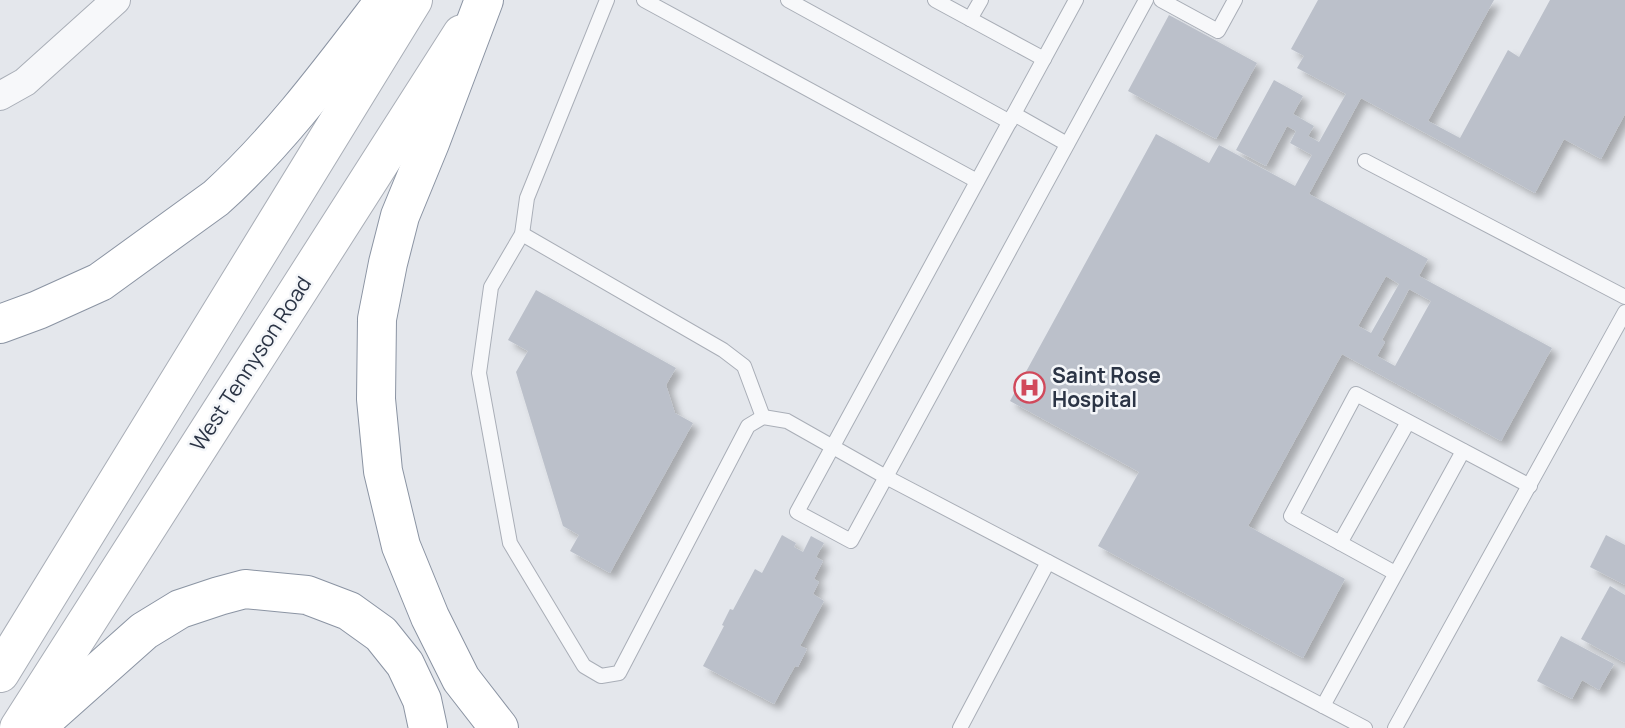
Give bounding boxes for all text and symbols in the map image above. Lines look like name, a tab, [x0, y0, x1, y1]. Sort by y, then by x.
street label: West Tennyson Road	[183, 271, 317, 456]
place label: Saint Rose Hospital	[1052, 361, 1161, 413]
hospital icon: Saint Rose Hospital	[1012, 371, 1046, 405]

